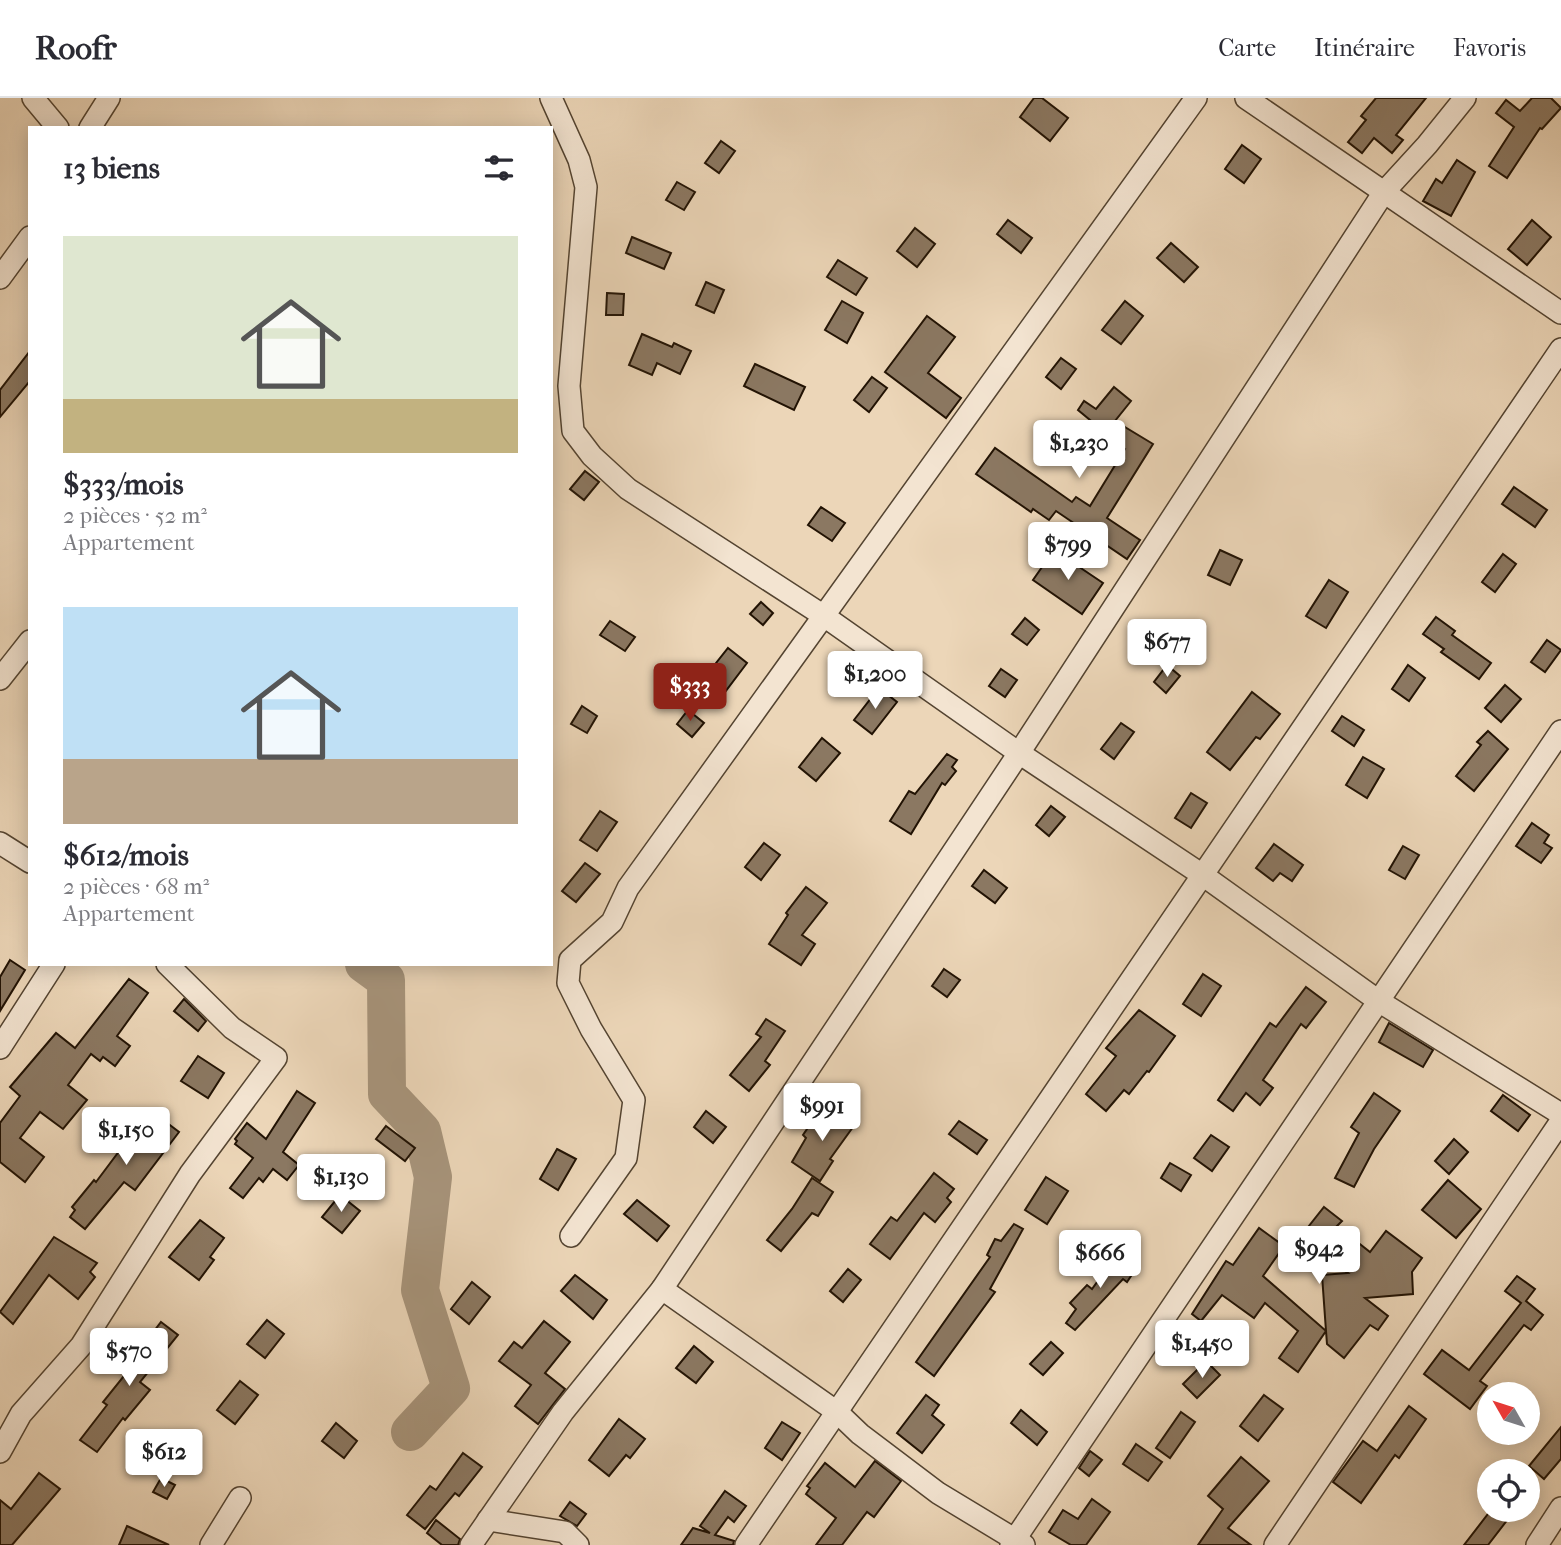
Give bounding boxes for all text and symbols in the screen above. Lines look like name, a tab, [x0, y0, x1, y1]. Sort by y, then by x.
text: Roofr	[35, 29, 117, 68]
text: Carte	[1218, 34, 1276, 62]
text: Itinéraire	[1314, 34, 1415, 62]
text: Favoris	[1453, 34, 1526, 62]
icon: filters	[480, 149, 518, 187]
text: 13 biens	[63, 151, 160, 186]
icon: home	[228, 281, 354, 407]
pin: $1,230	[1022, 420, 1136, 480]
text: $1,230	[1049, 429, 1109, 456]
text: $333/mois	[63, 467, 183, 502]
text: 2 pièces · 52 m²	[63, 502, 207, 529]
pin: $799	[1027, 522, 1109, 582]
text: Appartement	[63, 529, 195, 556]
text: $799	[1044, 531, 1092, 558]
pin: $677	[1126, 620, 1208, 679]
text: $677	[1143, 628, 1191, 655]
icon: home	[228, 652, 354, 778]
pin: $1,200	[818, 652, 932, 711]
text: $1,200	[844, 660, 906, 687]
pin: $333	[649, 664, 731, 723]
text: $333	[670, 672, 710, 699]
text: $612/mois	[63, 838, 189, 873]
text: 2 pièces · 68 m²	[63, 873, 209, 900]
text: Appartement	[63, 900, 195, 927]
pin: $991	[781, 1084, 863, 1143]
text: $991	[800, 1092, 845, 1119]
pin: $1,150	[69, 1108, 183, 1167]
text: $1,150	[98, 1116, 154, 1143]
pin: $1,130	[284, 1154, 398, 1214]
text: $1,130	[313, 1163, 369, 1190]
pin: $942	[1278, 1226, 1360, 1286]
pin: $666	[1059, 1230, 1141, 1290]
text: $942	[1294, 1235, 1344, 1262]
text: $666	[1075, 1239, 1125, 1266]
pin: $1,450	[1145, 1320, 1259, 1380]
pin: $570	[88, 1328, 170, 1388]
text: $1,450	[1171, 1329, 1233, 1356]
text: $570	[106, 1337, 152, 1364]
north arrow	[1477, 1382, 1540, 1446]
map controls	[1477, 1382, 1540, 1522]
pin: $612	[123, 1430, 205, 1489]
text: $612	[141, 1438, 187, 1465]
button: locate	[1477, 1459, 1540, 1522]

